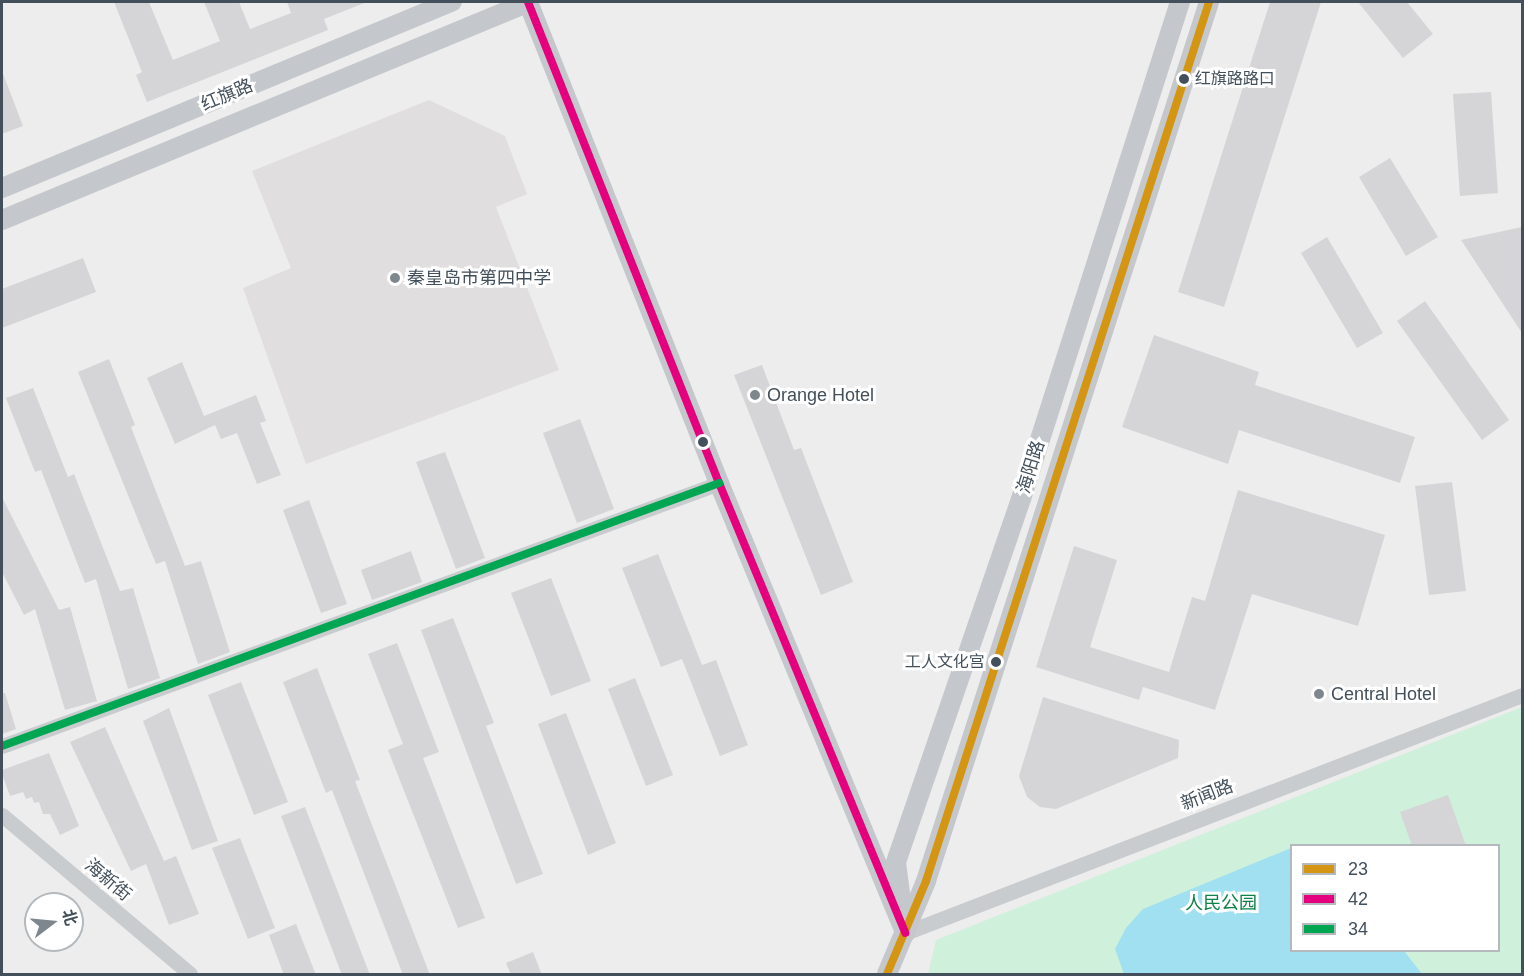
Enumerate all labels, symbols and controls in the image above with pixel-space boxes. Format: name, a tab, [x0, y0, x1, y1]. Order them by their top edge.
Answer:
place label: 红旗路路口	[1195, 69, 1275, 89]
marker: 红旗路路口	[1178, 73, 1190, 85]
street label: 红旗路	[198, 75, 256, 115]
place label: 秦皇岛市第四中学	[407, 267, 551, 289]
marker: 秦皇岛市第四中学	[388, 271, 402, 285]
place label: Orange Hotel	[767, 384, 874, 406]
marker: Orange Hotel	[748, 388, 762, 402]
unlabelled marker	[697, 436, 709, 448]
street label: 海阳路	[1013, 438, 1049, 496]
place label: 工人文化宫	[905, 652, 985, 672]
marker: 工人文化宫	[990, 656, 1002, 668]
place label: Central Hotel	[1331, 683, 1436, 705]
marker: Central Hotel	[1312, 687, 1326, 701]
street label: 新闻路	[1178, 775, 1236, 815]
legend	[1290, 844, 1500, 952]
street label: 海新街	[80, 854, 136, 906]
text: 23	[1348, 859, 1368, 879]
text: 42	[1348, 889, 1368, 909]
north arrow	[24, 892, 84, 952]
park label: 人民公园	[1185, 892, 1257, 914]
text: 北	[59, 907, 80, 927]
text: 34	[1348, 919, 1368, 939]

